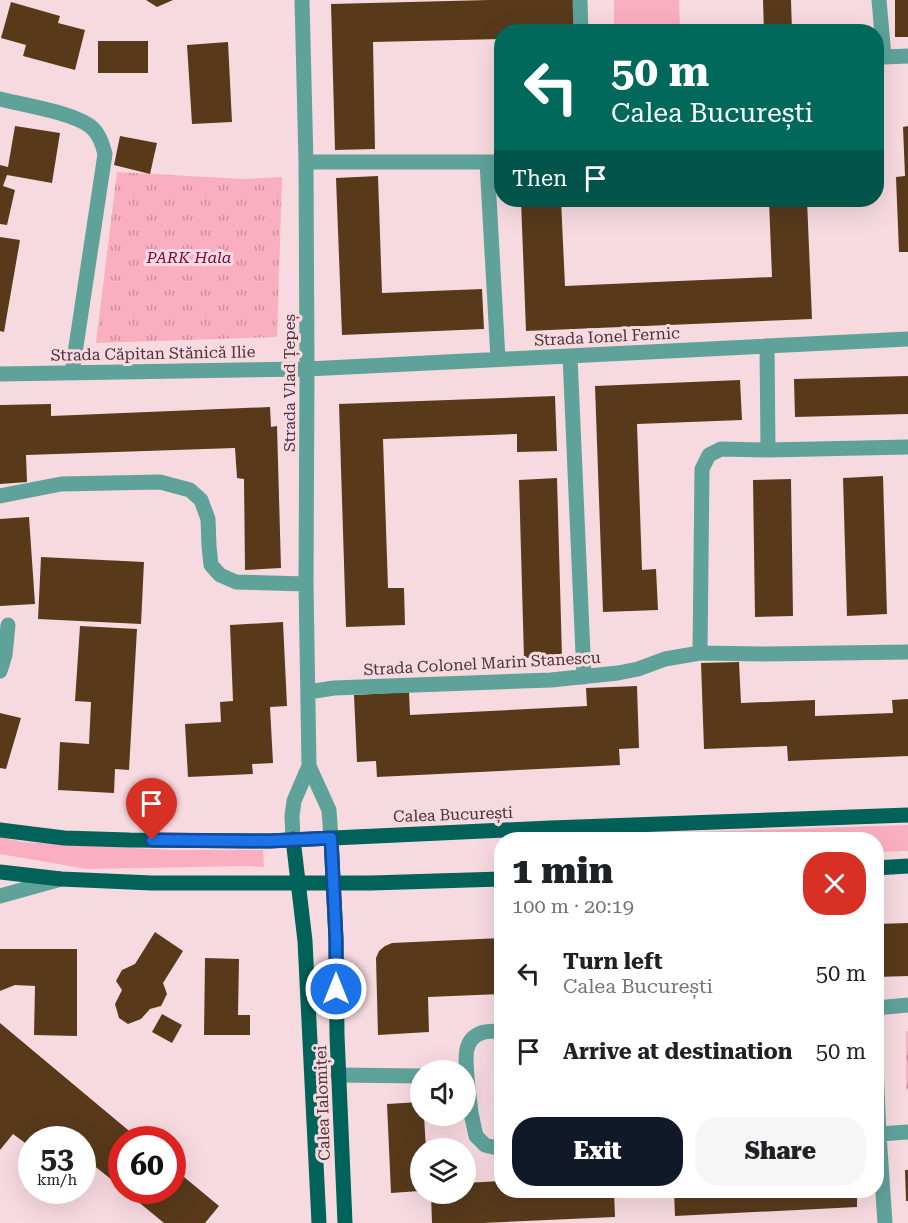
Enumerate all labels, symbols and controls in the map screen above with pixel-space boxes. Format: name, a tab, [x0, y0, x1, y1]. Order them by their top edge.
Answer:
text: 50 m	[611, 47, 709, 96]
icon: left	[512, 48, 590, 126]
text: Calea București	[611, 97, 813, 129]
icon: arrive	[579, 162, 612, 195]
text: Then	[512, 166, 567, 191]
park label: PARK Hala	[146, 248, 232, 267]
street label: Strada Vlad Țepeș	[280, 314, 300, 452]
street label: Strada Ionel Fernic	[534, 323, 680, 350]
street label: Strada Căpitan Stănică Ilie	[50, 342, 256, 365]
street label: Strada Colonel Marin Stanescu	[363, 648, 601, 679]
pin	[126, 778, 177, 840]
icon: arrive	[135, 787, 168, 820]
street label: Calea București	[393, 803, 513, 827]
text: 1 min	[512, 850, 613, 892]
button: close	[803, 852, 866, 915]
text: 100 m · 20:19	[512, 894, 634, 918]
text: Turn left	[563, 949, 663, 974]
position arrow	[304, 957, 368, 1021]
icon: left	[512, 957, 545, 990]
text: 50 m	[816, 961, 866, 986]
text: Calea București	[563, 974, 713, 998]
icon: arrive	[512, 1035, 545, 1068]
text: Arrive at destination	[563, 1039, 792, 1064]
text: 50 m	[816, 1039, 866, 1064]
street label: Calea Ialomiței	[311, 1045, 335, 1161]
map controls	[410, 1060, 476, 1204]
button: sound	[410, 1060, 476, 1126]
button: Exit	[512, 1117, 683, 1186]
button: Share	[695, 1117, 866, 1186]
speed limit sign: 60	[108, 1126, 186, 1204]
button: layers	[410, 1138, 476, 1204]
text: 53	[40, 1140, 74, 1175]
text: km/h	[37, 1171, 77, 1189]

